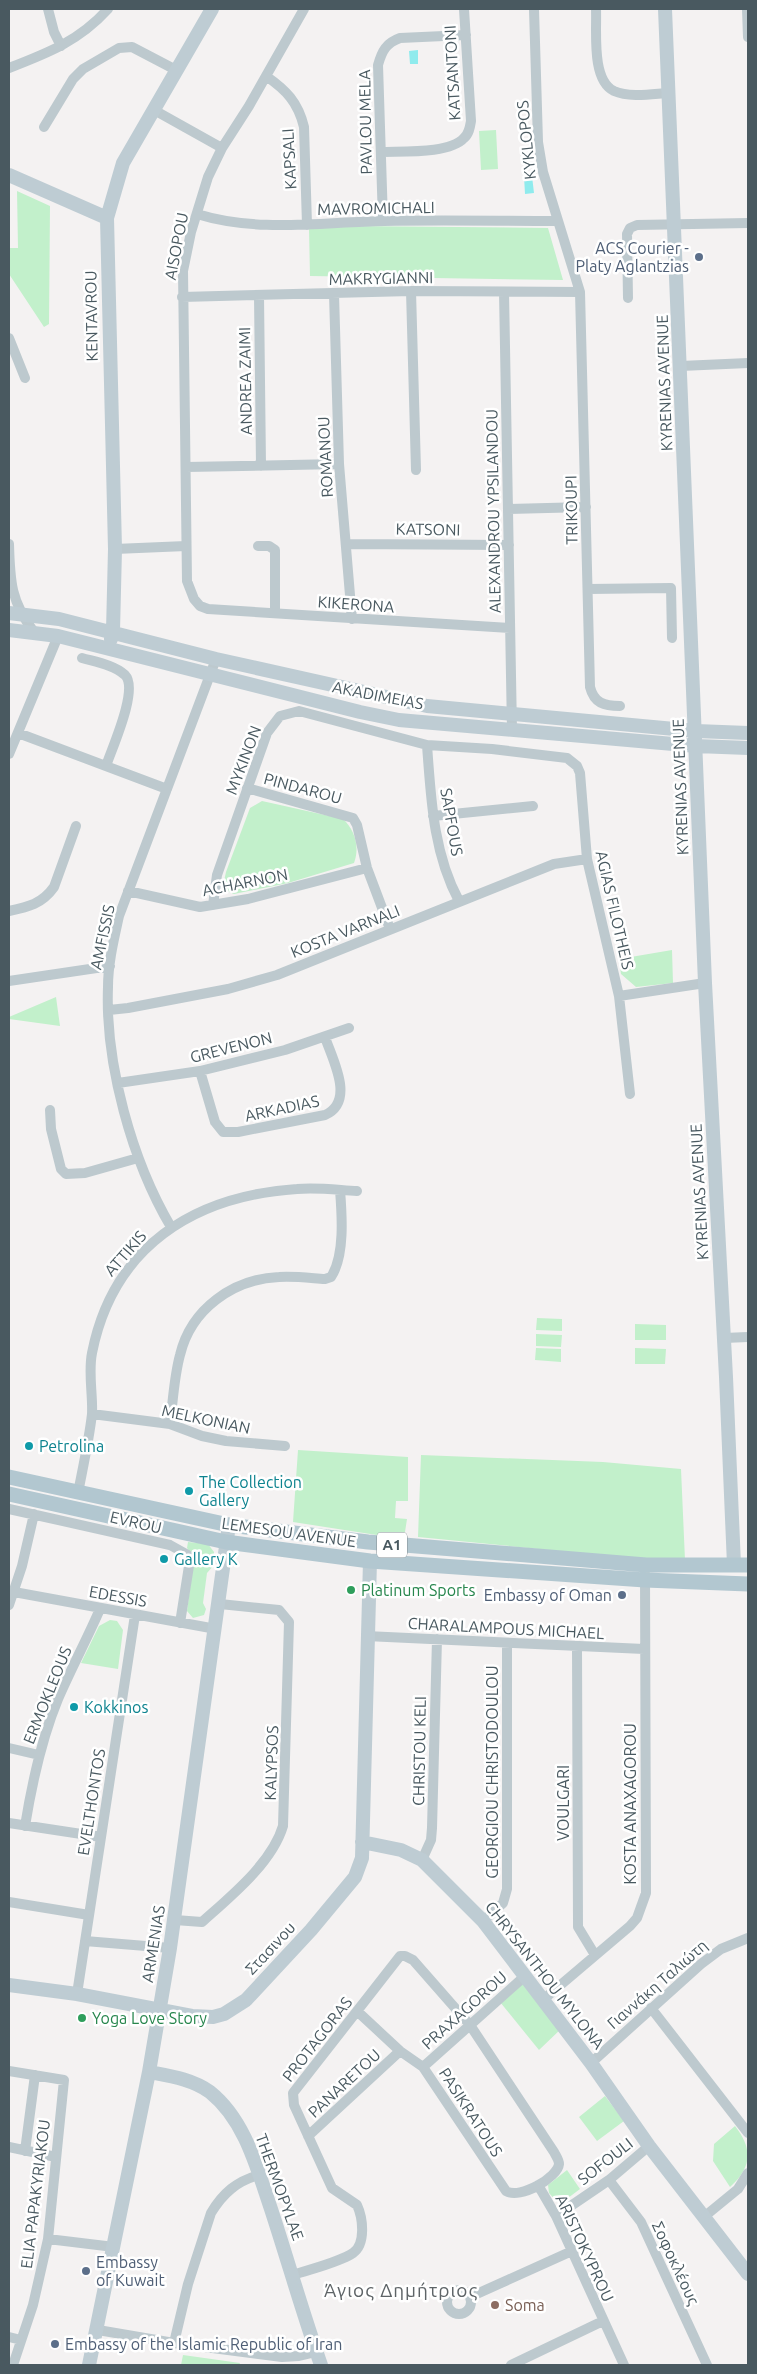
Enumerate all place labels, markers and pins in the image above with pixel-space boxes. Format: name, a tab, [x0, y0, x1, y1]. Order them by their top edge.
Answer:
place label: ACS Courier - Platy Aglantzias	[575, 239, 689, 275]
marker: ACS Courier - Platy Aglantzias	[693, 251, 705, 263]
place label: Petrolina	[39, 1437, 104, 1455]
marker: Petrolina	[23, 1440, 35, 1452]
place label: The Collection Gallery	[199, 1473, 302, 1509]
marker: The Collection Gallery	[183, 1485, 195, 1497]
place label: Gallery K	[174, 1550, 238, 1568]
marker: Gallery K	[158, 1553, 170, 1565]
place label: Platinum Sports	[361, 1581, 475, 1599]
marker: Platinum Sports	[345, 1584, 357, 1596]
place label: Embassy of Oman	[484, 1586, 612, 1604]
marker: Embassy of Oman	[616, 1589, 628, 1601]
place label: Kokkinos	[84, 1698, 148, 1716]
marker: Kokkinos	[68, 1701, 80, 1713]
place label: Yoga Love Story	[92, 2009, 207, 2027]
marker: Yoga Love Story	[76, 2012, 88, 2024]
place label: Embassy of Kuwait	[96, 2253, 165, 2289]
marker: Embassy of Kuwait	[80, 2265, 92, 2277]
place label: Soma	[505, 2296, 545, 2314]
marker: Soma	[489, 2299, 501, 2311]
place label: Embassy of the Islamic Republic of Iran	[65, 2335, 342, 2353]
marker: Embassy of the Islamic Republic of Iran	[49, 2338, 61, 2350]

